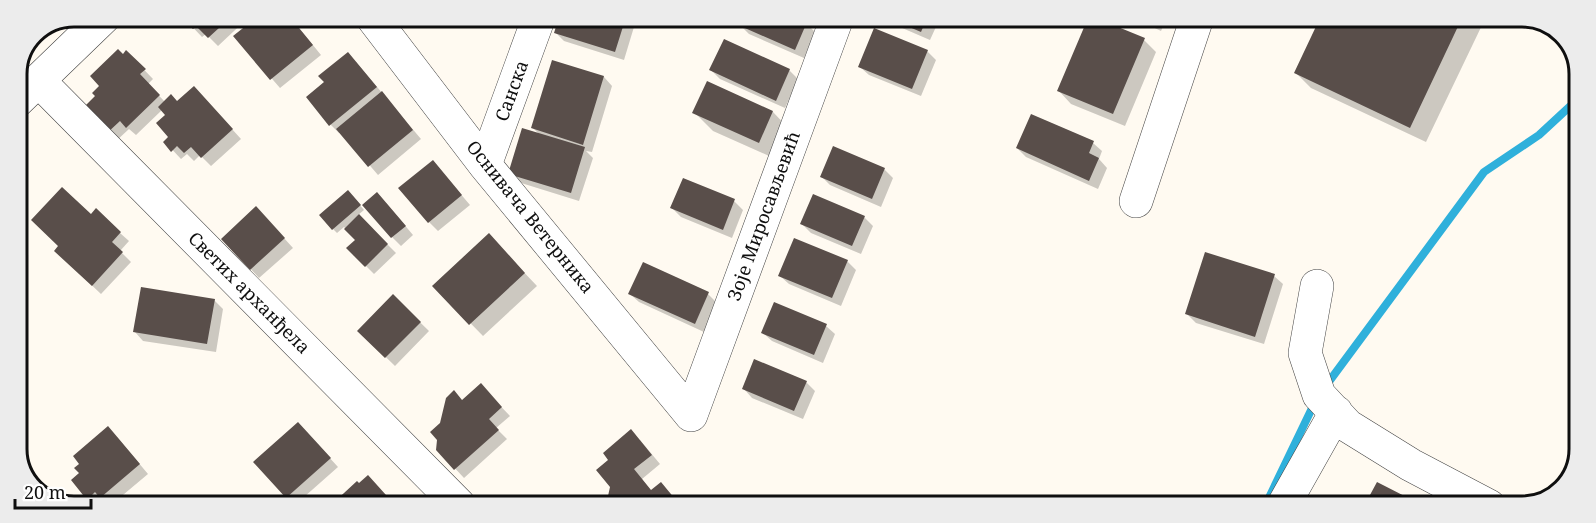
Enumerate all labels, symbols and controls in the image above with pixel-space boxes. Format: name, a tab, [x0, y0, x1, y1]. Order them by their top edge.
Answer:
street label: Санска	[489, 57, 533, 124]
street label: Зоје Миросављевић	[721, 127, 805, 304]
street label: Оснивача Ветерника	[462, 135, 600, 298]
street label: Светих арханђела	[183, 226, 316, 359]
scale bar	[15, 472, 92, 510]
text: 20 m	[24, 480, 66, 504]

